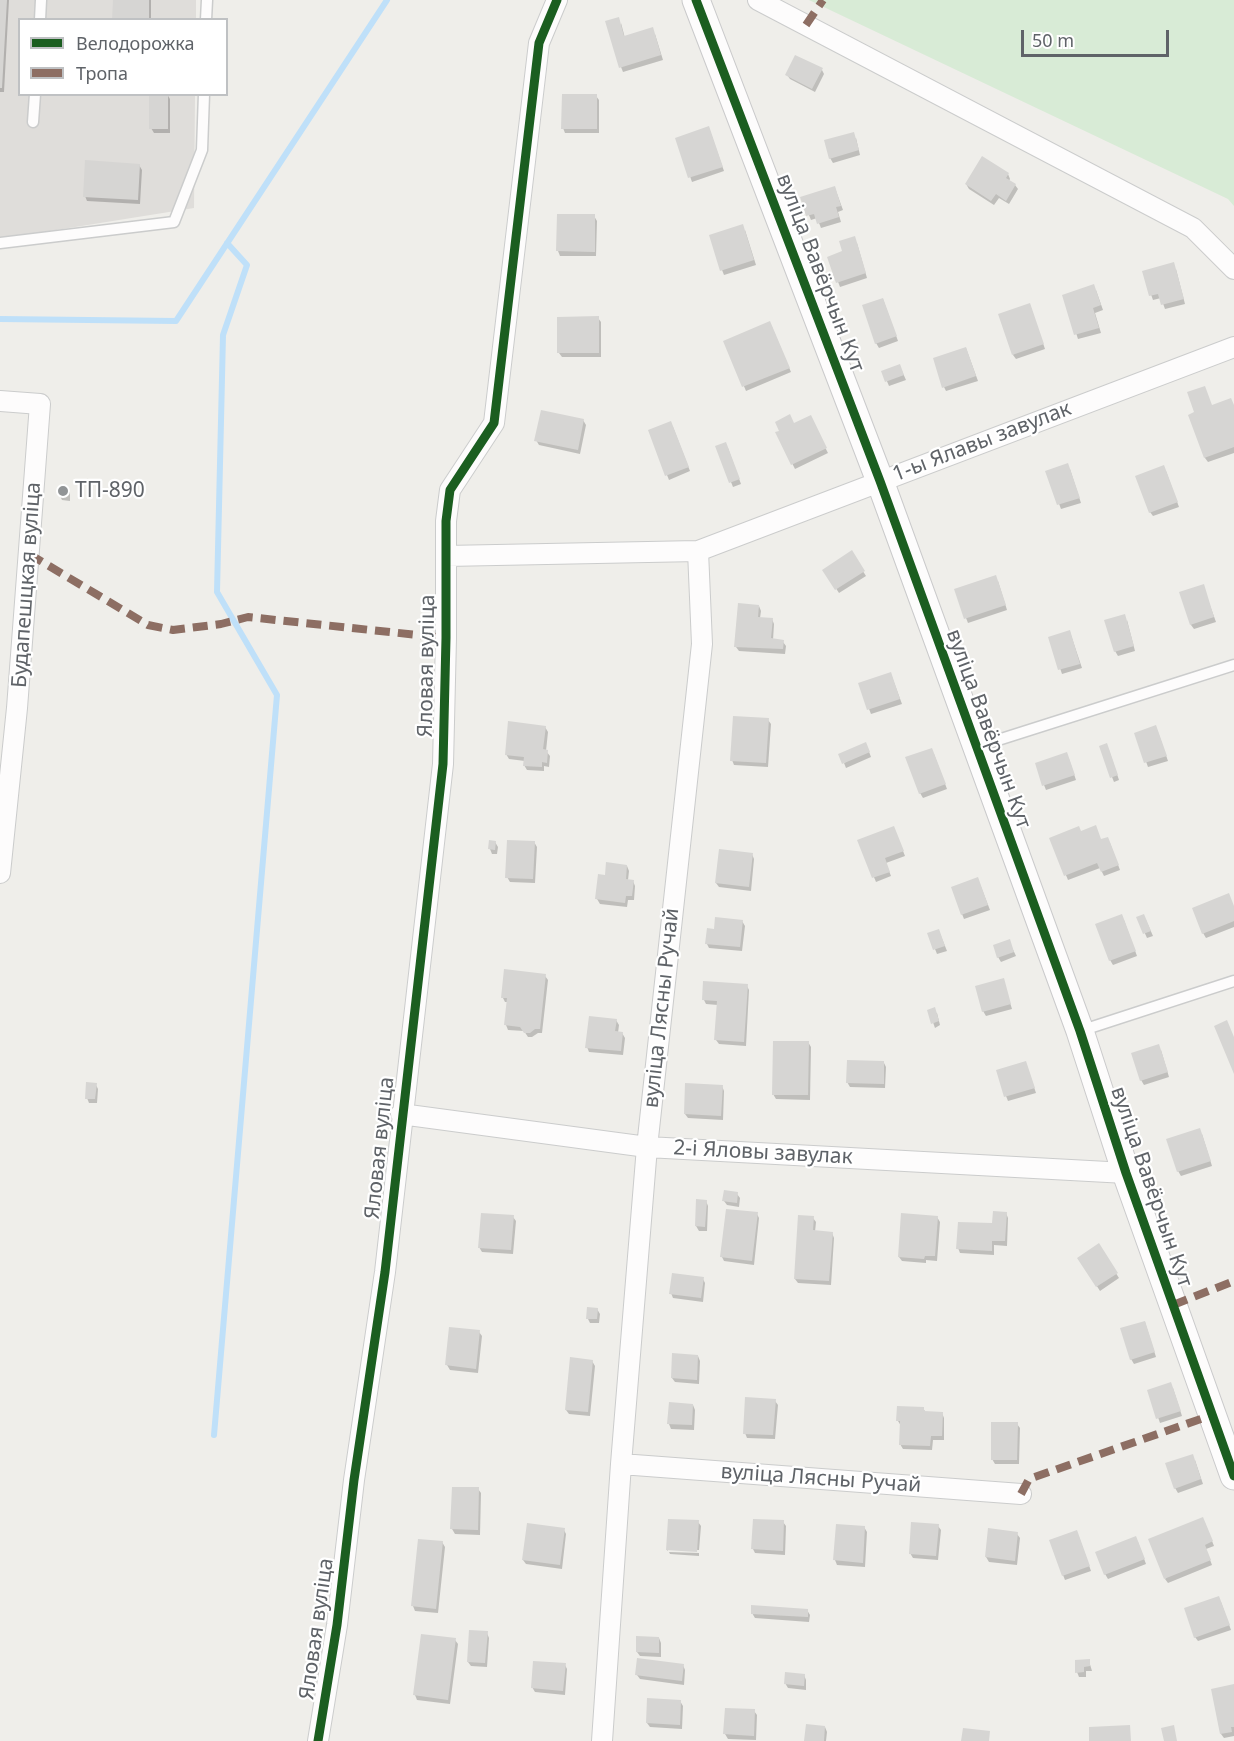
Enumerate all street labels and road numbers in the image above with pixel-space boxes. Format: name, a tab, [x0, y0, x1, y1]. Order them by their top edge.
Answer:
street label: вуліца Вавёрчын Кут	[771, 170, 869, 376]
street label: 1-ы Ялавы завулак	[889, 396, 1075, 488]
street label: Будапешцкая вуліца	[7, 481, 47, 689]
street label: Яловая вуліца	[413, 594, 441, 738]
street label: вуліца Вавёрчын Кут	[940, 626, 1036, 832]
street label: вуліца Лясны Ручай	[639, 907, 685, 1109]
street label: Яловая вуліца	[360, 1076, 400, 1220]
street label: вуліца Вавёрчын Кут	[1105, 1083, 1197, 1291]
street label: 2-і Яловы завулак	[673, 1136, 853, 1170]
street label: вуліца Лясны Ручай	[720, 1459, 922, 1499]
street label: Яловая вуліца	[295, 1557, 339, 1701]

